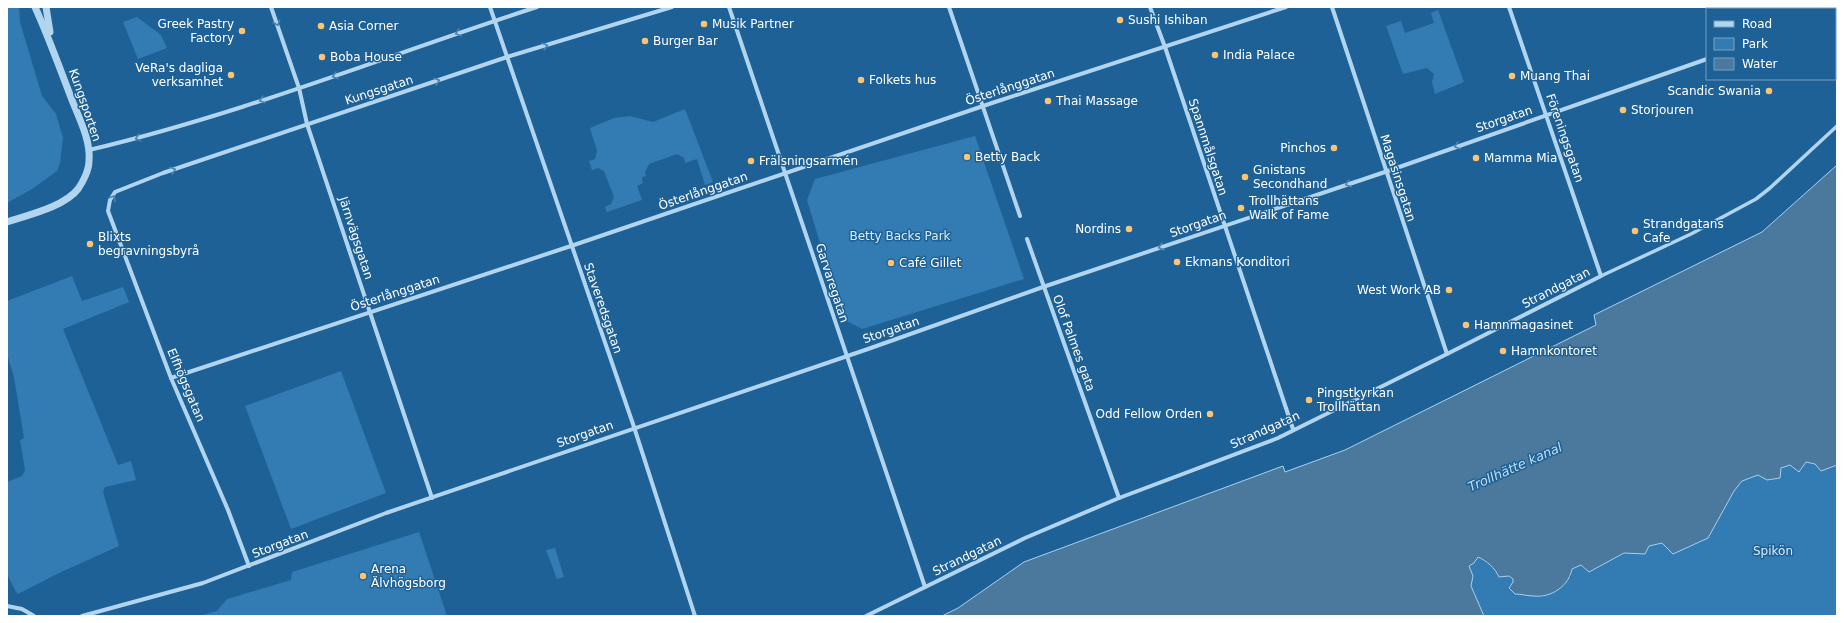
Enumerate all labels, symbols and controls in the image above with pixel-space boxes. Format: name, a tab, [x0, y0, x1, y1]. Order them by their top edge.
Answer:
legend	[1706, 8, 1836, 80]
place label: Sushi Ishiban	[1128, 13, 1208, 27]
marker: Sushi Ishiban	[1115, 15, 1125, 25]
place label: Greek Pastry Factory	[157, 17, 234, 45]
place label: Musik Partner	[712, 17, 794, 31]
text: Road	[1742, 17, 1772, 31]
place label: Asia Corner	[329, 19, 398, 33]
marker: Musik Partner	[699, 19, 709, 29]
one-way arrow	[272, 20, 281, 27]
marker: Asia Corner	[316, 21, 326, 31]
marker: Greek Pastry Factory	[237, 26, 247, 36]
one-way arrow	[454, 29, 461, 37]
place label: Burger Bar	[653, 34, 718, 48]
marker: Burger Bar	[640, 36, 650, 46]
text: Park	[1742, 37, 1768, 51]
one-way arrow	[541, 42, 548, 51]
place label: India Palace	[1223, 48, 1295, 62]
place label: Boba House	[330, 50, 402, 64]
marker: India Palace	[1210, 50, 1220, 60]
marker: Boba House	[317, 52, 327, 62]
text: Water	[1742, 57, 1778, 71]
place label: VeRa's dagliga verksamhet	[135, 61, 223, 89]
street label: Österlånggatan	[963, 64, 1057, 108]
street label: Kungsporten	[66, 67, 104, 143]
place label: Muang Thai	[1520, 69, 1590, 83]
marker: VeRa's dagliga verksamhet	[226, 70, 236, 80]
one-way arrow	[331, 71, 338, 79]
marker: Muang Thai	[1507, 71, 1517, 81]
street label: Kungsgatan	[343, 72, 415, 108]
place label: Folkets hus	[869, 73, 936, 87]
marker: Folkets hus	[856, 75, 866, 85]
one-way arrow	[433, 77, 440, 86]
place label: Scandic Swania	[1667, 84, 1761, 98]
marker: Scandic Swania	[1764, 86, 1774, 96]
street label: Föreningsgatan	[1543, 92, 1587, 184]
place label: Thai Massage	[1055, 94, 1138, 108]
one-way arrow	[259, 95, 266, 104]
marker: Thai Massage	[1043, 96, 1053, 106]
street label: Spannmålsgatan	[1186, 97, 1230, 197]
street label: Storgatan	[1474, 103, 1534, 135]
place label: Storjouren	[1631, 103, 1694, 117]
marker: Storjouren	[1618, 105, 1628, 115]
one-way arrow	[135, 133, 142, 142]
street label: Magasinsgatan	[1377, 133, 1419, 223]
place label: Pinchos	[1280, 141, 1326, 155]
one-way arrow	[1454, 142, 1461, 150]
marker: Pinchos	[1329, 143, 1339, 153]
place label: Betty Back	[975, 150, 1040, 164]
place label: Mamma Mia	[1484, 151, 1557, 165]
marker: Betty Back	[962, 152, 972, 162]
marker: Mamma Mia	[1471, 153, 1481, 163]
place label: Frälsningsarmén	[759, 154, 858, 168]
marker: Frälsningsarmén	[746, 156, 756, 166]
place label: Gnistans Secondhand	[1253, 163, 1327, 191]
one-way arrow	[170, 166, 177, 174]
street label: Österlånggatan	[656, 167, 749, 213]
marker: Gnistans Secondhand	[1240, 172, 1250, 182]
one-way arrow	[1345, 179, 1352, 188]
street label: Järnvägsgatan	[336, 194, 376, 281]
place label: Trollhättans Walk of Fame	[1248, 194, 1329, 222]
one-way arrow	[108, 195, 115, 202]
marker: Trollhättans Walk of Fame	[1236, 203, 1246, 213]
street label: Storgatan	[1168, 208, 1228, 240]
place label: Strandgatans Cafe	[1643, 217, 1724, 245]
place label: Nordins	[1075, 222, 1121, 236]
marker: Nordins	[1124, 224, 1134, 234]
marker: Strandgatans Cafe	[1630, 226, 1640, 236]
park label: Betty Backs Park	[849, 229, 951, 243]
place label: Blixts begravningsbyrå	[98, 230, 199, 258]
marker: Blixts begravningsbyrå	[85, 239, 95, 249]
street label: Garvaregatan	[813, 241, 851, 325]
one-way arrow	[1157, 242, 1164, 251]
place label: Ekmans Konditori	[1185, 255, 1290, 269]
place label: Café Gillet	[899, 256, 962, 270]
marker: Ekmans Konditori	[1172, 257, 1182, 267]
marker: Café Gillet	[886, 258, 896, 268]
street label: Staveredsgatan	[581, 261, 625, 355]
street label: Strandgatan	[1520, 265, 1592, 311]
street label: Österlånggatan	[348, 270, 442, 314]
place label: West Work AB	[1357, 283, 1441, 297]
marker: West Work AB	[1444, 285, 1454, 295]
street label: Olof Palmes gata	[1050, 293, 1098, 393]
street label: Storgatan	[861, 314, 921, 346]
place label: Hamnmagasinet	[1474, 318, 1573, 332]
marker: Hamnmagasinet	[1461, 320, 1471, 330]
place label: Hamnkontoret	[1511, 344, 1597, 358]
street label: Elfhögsgatan	[164, 346, 208, 424]
marker: Hamnkontoret	[1498, 346, 1508, 356]
place label: Pingstkyrkan Trollhättan	[1316, 386, 1394, 414]
marker: Pingstkyrkan Trollhättan	[1304, 395, 1314, 405]
place label: Odd Fellow Orden	[1095, 407, 1202, 421]
street label: Strandgatan	[1228, 408, 1302, 452]
marker: Odd Fellow Orden	[1205, 409, 1215, 419]
street label: Storgatan	[555, 418, 615, 450]
water label: Trollhätte kanal	[1466, 439, 1565, 494]
street label: Storgatan	[250, 527, 310, 561]
street label: Strandgatan	[930, 533, 1004, 579]
park label: Spikön	[1753, 544, 1793, 558]
place label: Arena Älvhögsborg	[371, 562, 446, 590]
marker: Arena Älvhögsborg	[358, 571, 368, 581]

